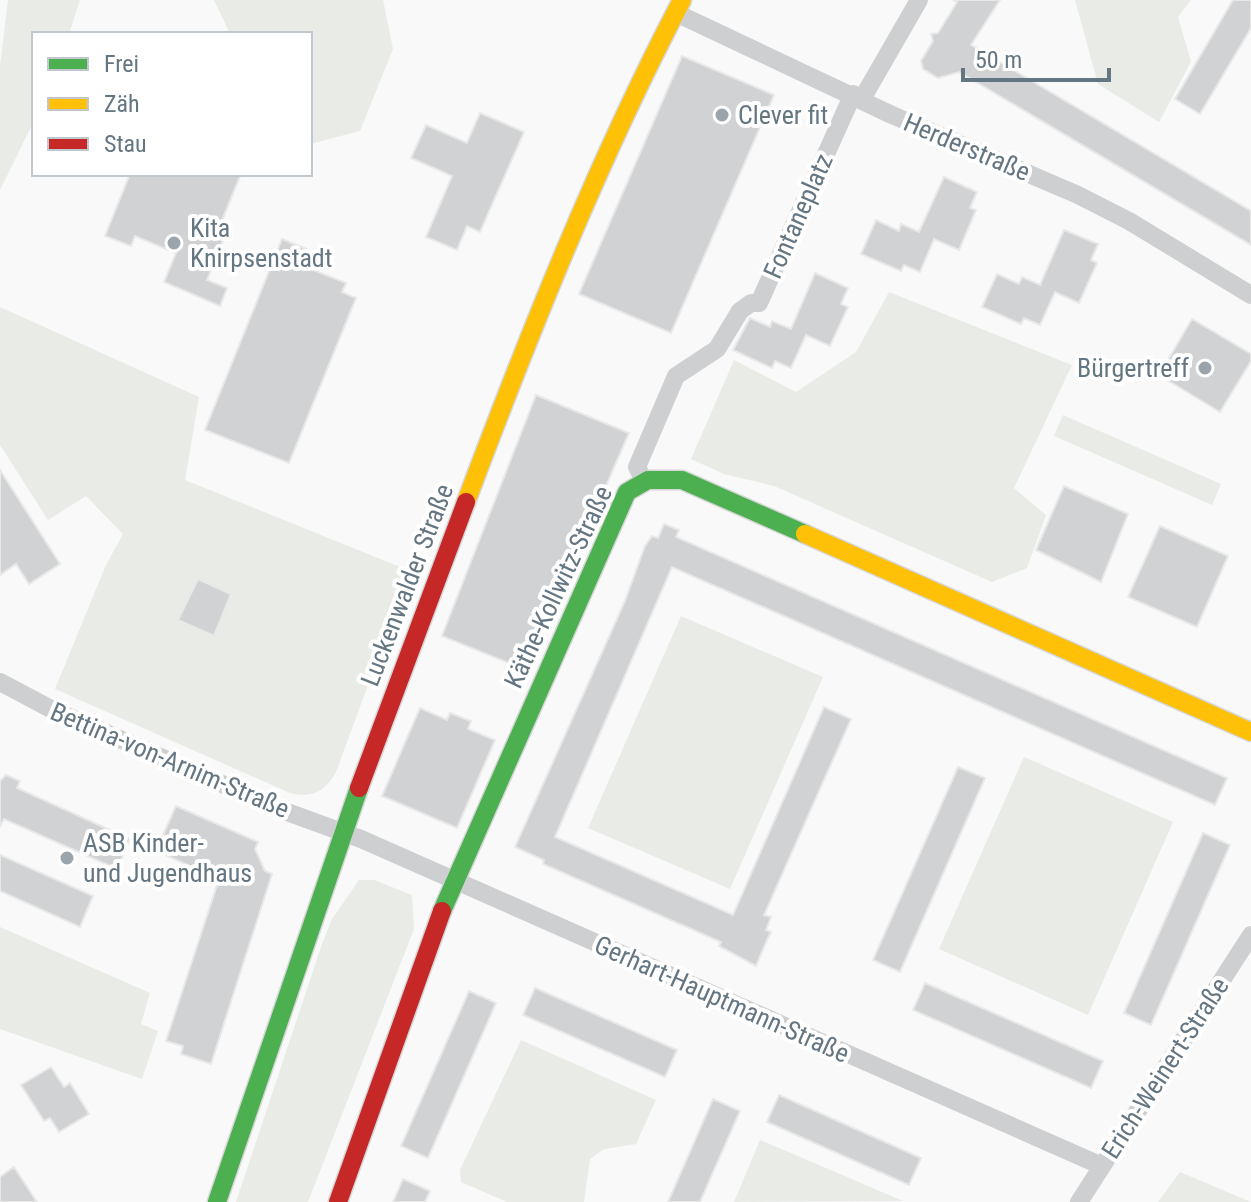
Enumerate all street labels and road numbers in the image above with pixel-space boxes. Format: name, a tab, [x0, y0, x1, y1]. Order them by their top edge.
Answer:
street label: Herderstraße	[899, 107, 1035, 187]
street label: Fontaneplatz	[757, 149, 839, 283]
street label: Luckenwalder Straße	[355, 480, 459, 690]
street label: Käthe-Kollwitz-Straße	[498, 481, 618, 693]
street label: Bettina-von-Arnim-Straße	[46, 696, 294, 824]
street label: Gerhart-Hauptmann-Straße	[590, 929, 854, 1069]
street label: Erich-Weinert-Straße	[1095, 972, 1235, 1164]

